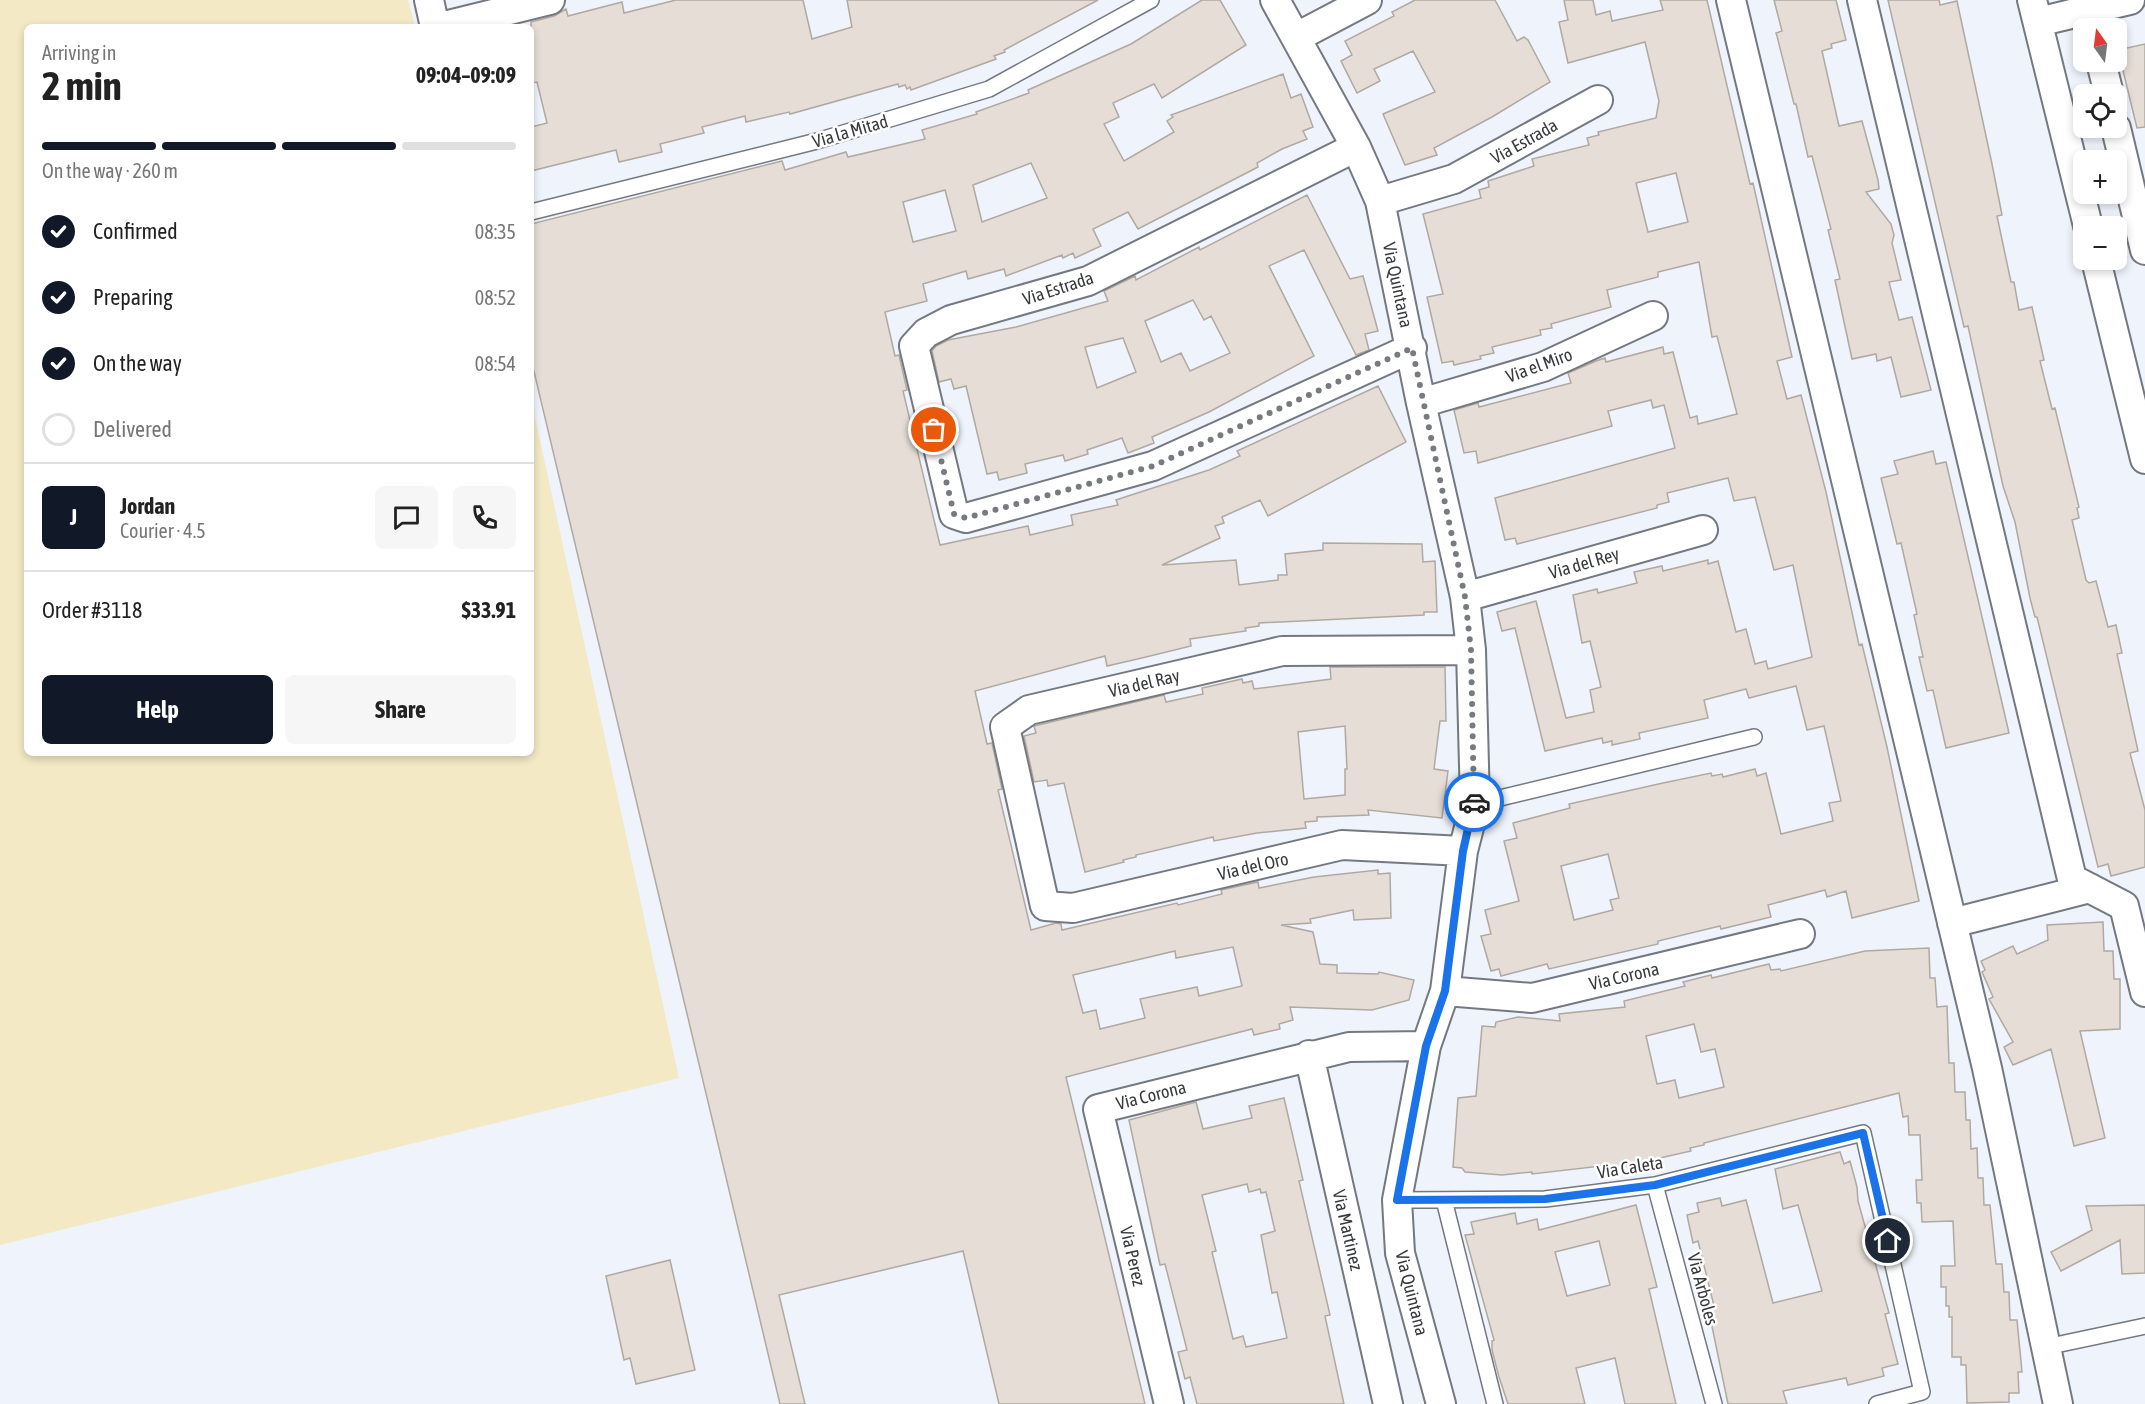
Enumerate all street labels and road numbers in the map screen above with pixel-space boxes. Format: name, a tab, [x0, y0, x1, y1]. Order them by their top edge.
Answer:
street label: Via la Mitad	[810, 110, 890, 152]
street label: Via Estrada	[1487, 114, 1561, 168]
street label: Via Quintana	[1379, 240, 1417, 330]
street label: Via Estrada	[1020, 267, 1096, 309]
street label: Via el Miro	[1503, 343, 1575, 387]
street label: Via del Rey	[1546, 543, 1622, 583]
street label: Via del Ray	[1106, 665, 1182, 701]
street label: Via del Oro	[1216, 848, 1290, 884]
street label: Via Corona	[1587, 958, 1661, 994]
street label: Via Corona	[1114, 1076, 1188, 1114]
street label: Via Caleta	[1595, 1151, 1665, 1183]
street label: Via Martinez	[1329, 1188, 1368, 1273]
street label: Via Perez	[1116, 1224, 1150, 1288]
street label: Via Quintana	[1391, 1248, 1433, 1338]
street label: Via Arboles	[1683, 1251, 1723, 1327]

